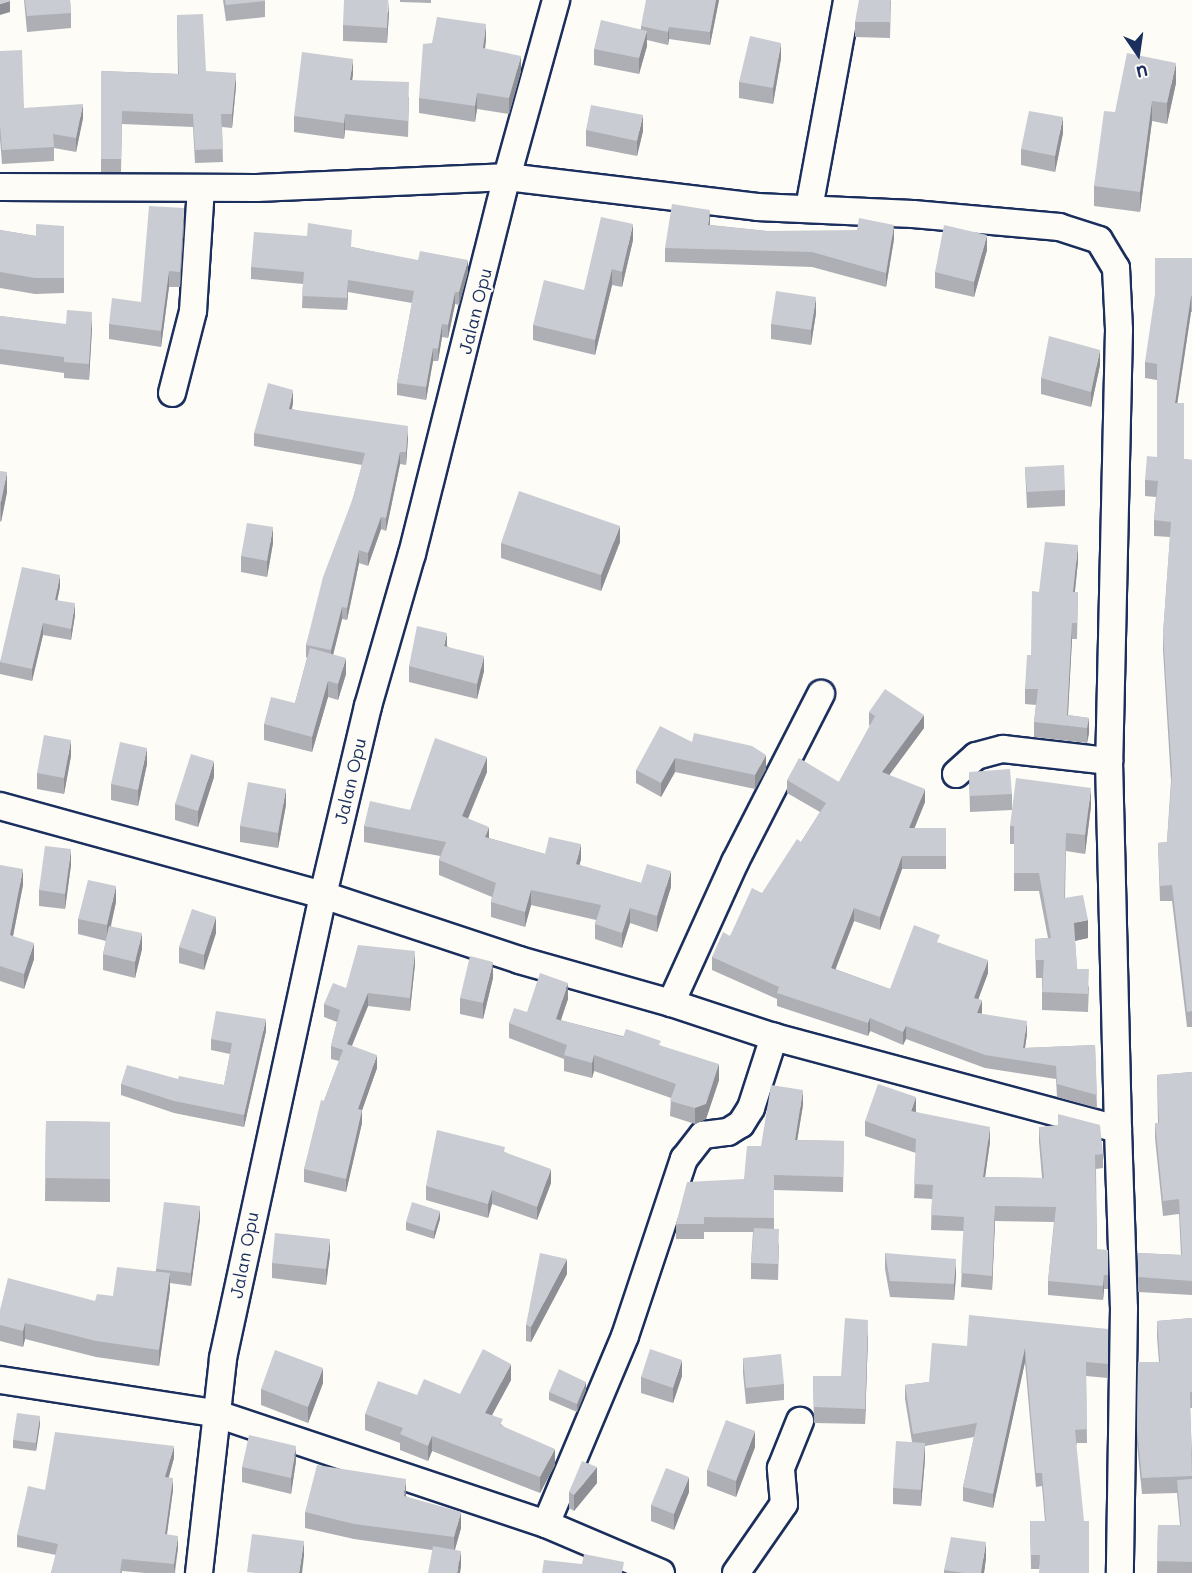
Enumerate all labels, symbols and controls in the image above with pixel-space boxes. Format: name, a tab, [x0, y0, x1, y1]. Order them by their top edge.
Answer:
north arrow	[1108, 24, 1168, 84]
text: U	[1134, 61, 1150, 84]
street label: Jalan Opu	[454, 266, 496, 356]
street label: Jalan Opu	[330, 736, 370, 826]
street label: Jalan Opu	[225, 1210, 263, 1300]

